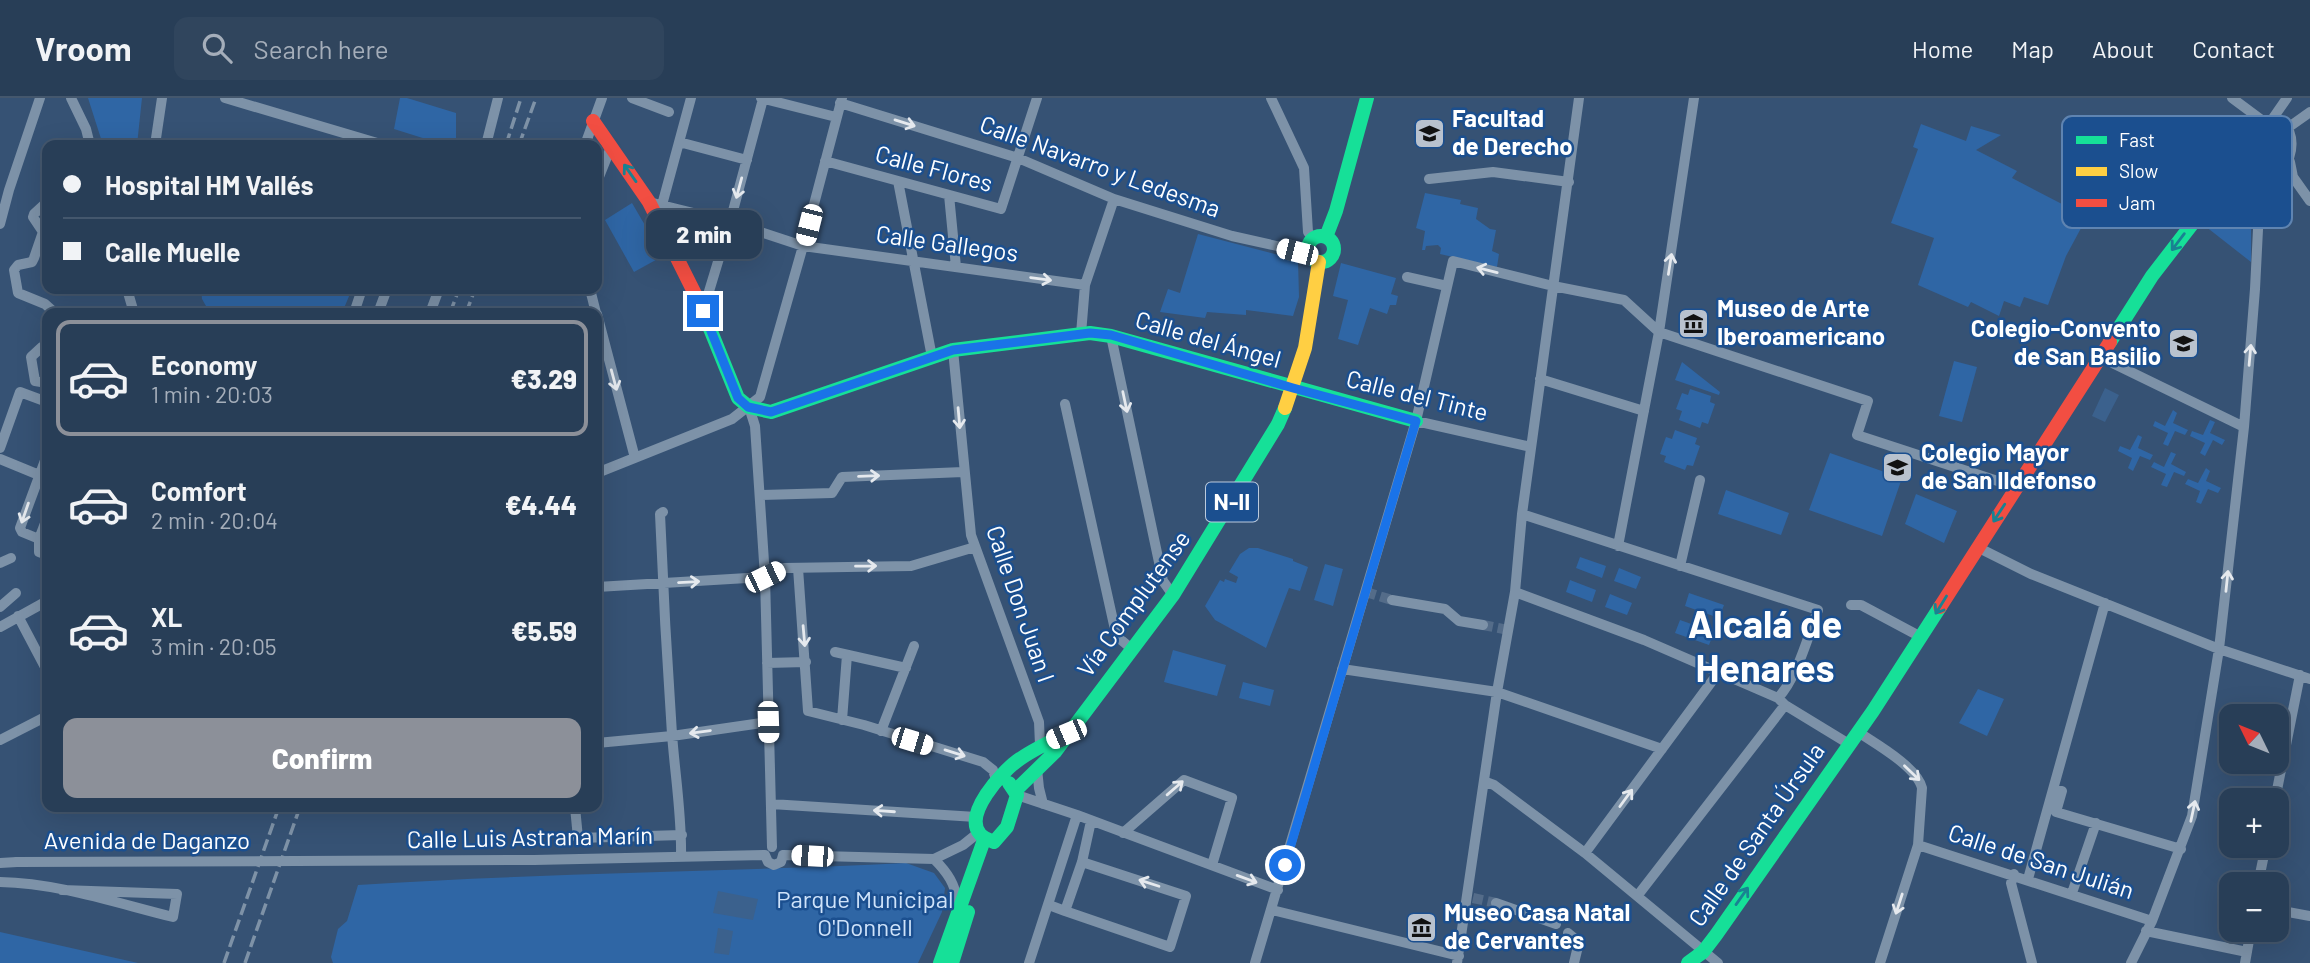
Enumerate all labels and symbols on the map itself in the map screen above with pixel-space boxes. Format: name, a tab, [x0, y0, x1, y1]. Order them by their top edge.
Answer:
place label: Facultad de Derecho	[1452, 103, 1573, 160]
street label: Calle Navarro y Ledesma	[976, 109, 1225, 223]
school or university icon: Facultad de Derecho	[1412, 116, 1446, 150]
legend	[2062, 116, 2292, 228]
one-way arrow	[894, 117, 916, 130]
text: Fast	[2119, 128, 2155, 151]
street label: Calle Flores	[873, 138, 996, 197]
text: Slow	[2119, 159, 2158, 182]
one-way arrow	[622, 164, 636, 184]
one-way arrow	[732, 176, 745, 199]
text: Jam	[2119, 191, 2155, 214]
car	[794, 202, 825, 248]
callout: 2 min	[645, 209, 761, 258]
street label: Calle Gallegos	[874, 218, 1020, 267]
one-way arrow	[2171, 232, 2186, 251]
car	[1275, 237, 1320, 267]
one-way arrow	[1664, 253, 1677, 276]
one-way arrow	[1476, 263, 1499, 276]
one-way arrow	[1029, 272, 1052, 285]
place label: Museo de Arte Iberoamericano	[1717, 293, 1885, 350]
route end	[687, 295, 719, 327]
street label: Calle del Ángel	[1132, 304, 1285, 373]
museum icon: Museo de Arte Iberoamericano	[1677, 306, 1711, 340]
place label: Colegio-Convento de San Basilio	[1971, 313, 2161, 370]
school or university icon: Colegio-Convento de San Basilio	[2167, 326, 2201, 360]
one-way arrow	[2244, 344, 2257, 367]
street label: Calle del Tinte	[1343, 363, 1491, 426]
one-way arrow	[609, 369, 622, 391]
one-way arrow	[1119, 390, 1132, 413]
one-way arrow	[953, 406, 966, 429]
place label: Colegio Mayor de San Ildefonso	[1921, 437, 2096, 494]
school or university icon: Colegio Mayor de San Ildefonso	[1881, 450, 1915, 484]
one-way arrow	[858, 470, 881, 483]
road number: N-II	[1206, 482, 1258, 522]
one-way arrow	[18, 501, 30, 523]
one-way arrow	[1992, 503, 2006, 523]
street label: Calle Don Juan I	[981, 521, 1062, 686]
street label: Vía Complutense	[1070, 524, 1196, 682]
car	[742, 558, 789, 596]
one-way arrow	[855, 560, 878, 573]
one-way arrow	[2220, 570, 2233, 593]
one-way arrow	[678, 575, 701, 588]
one-way arrow	[1933, 595, 1948, 614]
district label: Alcalá de Henares	[1688, 600, 1842, 690]
one-way arrow	[798, 624, 811, 647]
car	[757, 701, 780, 743]
north arrow	[2219, 704, 2289, 774]
car	[1043, 716, 1090, 752]
car	[889, 725, 936, 757]
one-way arrow	[689, 726, 712, 739]
street label: Calle de Santa Úrsula	[1682, 737, 1830, 931]
one-way arrow	[943, 748, 965, 761]
one-way arrow	[1903, 764, 1920, 781]
one-way arrow	[1166, 780, 1184, 796]
one-way arrow	[1619, 789, 1633, 808]
one-way arrow	[2186, 800, 2200, 823]
one-way arrow	[872, 804, 895, 817]
street label: Calle de San Julián	[1945, 817, 2138, 904]
street label: Calle Luis Astrana Marín	[407, 820, 653, 853]
street label: Avenida de Daganzo	[44, 825, 250, 854]
car	[791, 844, 834, 868]
route start	[1269, 849, 1301, 881]
one-way arrow	[1236, 873, 1258, 886]
one-way arrow	[1138, 876, 1160, 889]
park label: Parque Municipal O'Donnell	[776, 884, 954, 941]
one-way arrow	[1735, 887, 1749, 906]
one-way arrow	[1892, 892, 1904, 914]
place label: Museo Casa Natal de Cervantes	[1444, 897, 1630, 954]
museum icon: Museo Casa Natal de Cervantes	[1404, 910, 1438, 944]

